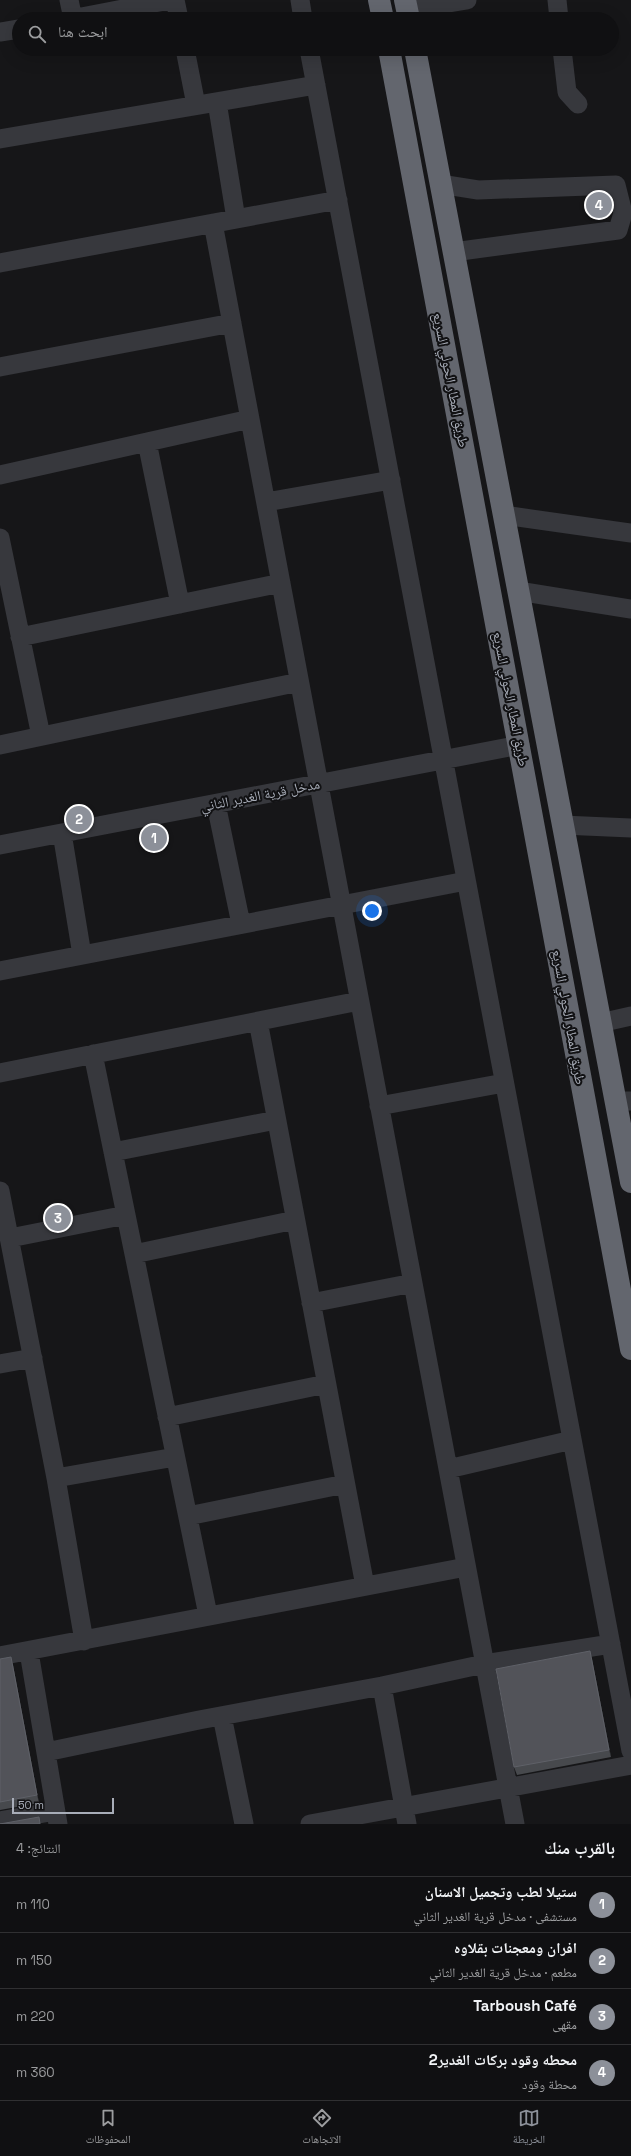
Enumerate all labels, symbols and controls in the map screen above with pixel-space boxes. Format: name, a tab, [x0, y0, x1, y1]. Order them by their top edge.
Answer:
search box	[12, 12, 619, 56]
text: ابحث هنا	[58, 22, 108, 41]
icon: search	[26, 23, 48, 45]
pin: 4	[586, 190, 612, 220]
street label: طريق المطار الحولي السريع	[427, 311, 473, 449]
street label: طريق المطار الحولي السريع	[487, 630, 533, 768]
street label: مدخل قرية الغدير الثاني	[199, 775, 322, 818]
pin: 2	[66, 804, 92, 834]
pin: 1	[141, 823, 167, 853]
your location	[362, 901, 382, 921]
street label: طريق المطار الحولي السريع	[546, 948, 590, 1086]
pin: 3	[45, 1203, 71, 1233]
scale bar	[12, 1796, 114, 1815]
text: 50 m	[18, 1798, 44, 1812]
text: بالقرب منك	[544, 1837, 615, 1859]
text: النتائج: 4	[16, 1840, 61, 1857]
text: ستيلا لطب وتجميل الاسنان	[425, 1882, 577, 1901]
text: 110 m	[16, 1896, 50, 1913]
text: 1	[599, 1896, 605, 1913]
text: مستشفى · مدخل قرية الغدير الثاني	[414, 1908, 577, 1925]
text: افران ومعجنات بقلاوه	[454, 1938, 577, 1957]
text: 150 m	[16, 1952, 52, 1969]
text: 2	[598, 1952, 606, 1969]
text: مطعم · مدخل قرية الغدير الثاني	[429, 1964, 577, 1981]
text: Tarboush Café	[473, 1996, 577, 2015]
text: 220 m	[16, 2008, 55, 2025]
text: 3	[598, 2008, 606, 2025]
text: مقهى	[552, 2016, 577, 2033]
text: محطه وقود بركات الغدير2	[429, 2050, 577, 2069]
text: 360 m	[16, 2064, 55, 2081]
text: 4	[598, 2064, 606, 2081]
text: محطة وقود	[522, 2076, 577, 2093]
tab: المحفوظات	[86, 2107, 131, 2150]
tab: الاتجاهات	[302, 2107, 341, 2150]
tab: الخريطة	[513, 2107, 545, 2150]

